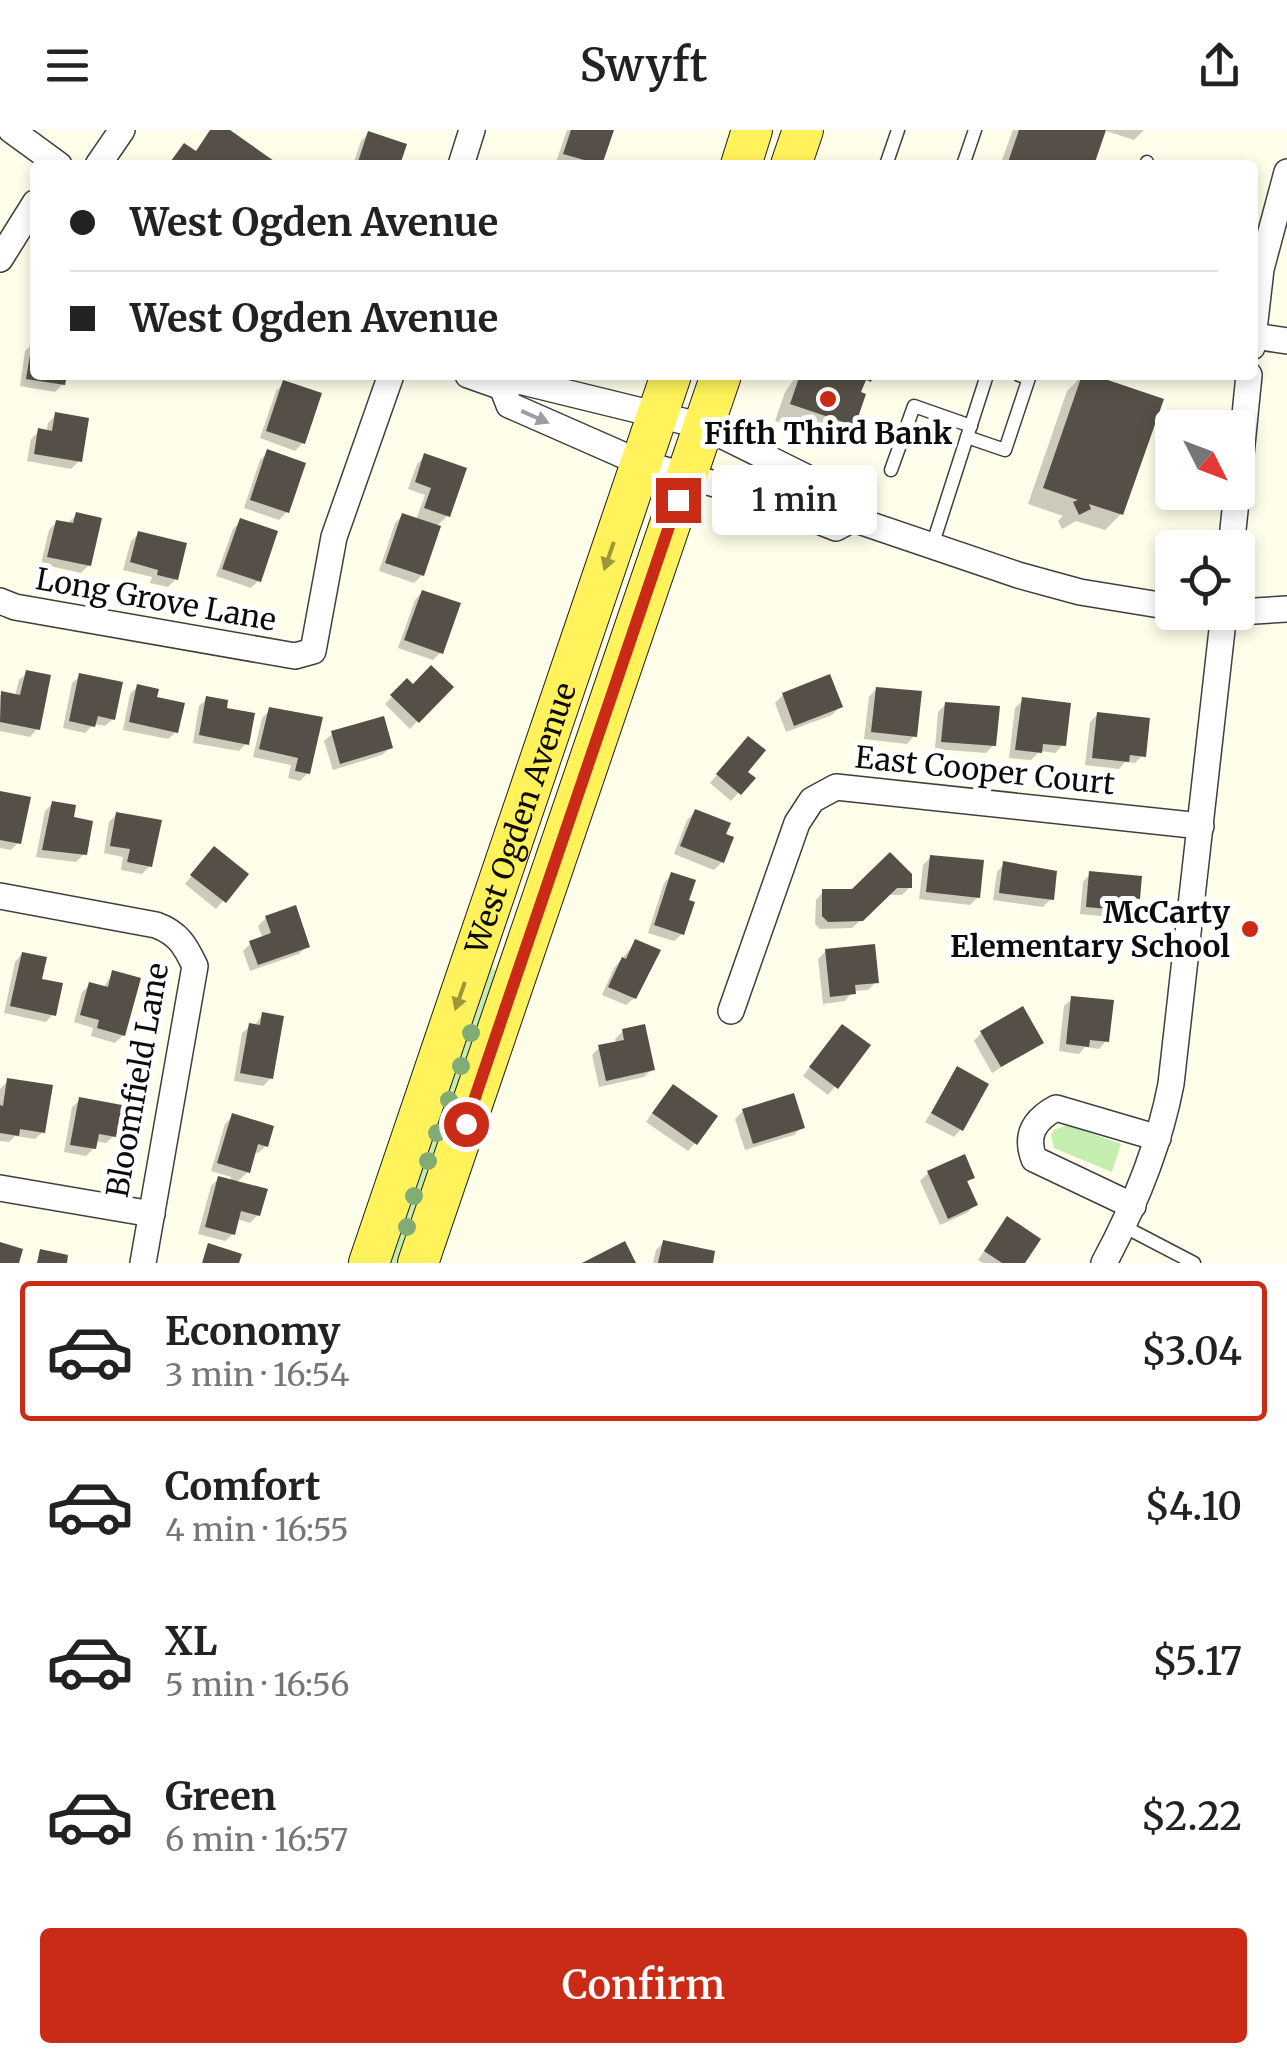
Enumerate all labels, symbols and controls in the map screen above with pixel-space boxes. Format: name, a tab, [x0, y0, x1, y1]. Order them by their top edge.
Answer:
text: Swyft	[579, 37, 708, 93]
icon: menu	[40, 38, 95, 93]
icon: share	[1192, 38, 1247, 93]
text: West Ogden Avenue	[130, 199, 498, 246]
text: West Ogden Avenue	[130, 295, 498, 342]
marker: Fifth Third Bank	[817, 388, 839, 410]
one-way arrow	[521, 408, 550, 425]
north arrow	[1155, 410, 1255, 510]
map controls	[1155, 410, 1255, 630]
place label: Fifth Third Bank	[704, 414, 953, 452]
callout: 1 min	[713, 465, 878, 535]
route end	[656, 478, 701, 523]
text: 1 min	[751, 480, 838, 520]
button: locate	[1155, 530, 1255, 630]
one-way arrow	[601, 541, 616, 571]
street label: Long Grove Lane	[33, 559, 279, 639]
street label: West Ogden Avenue	[456, 678, 584, 959]
street label: East Cooper Court	[853, 737, 1117, 803]
place label: McCarty Elementary School	[950, 893, 1230, 965]
marker: McCarty Elementary School	[1239, 918, 1261, 940]
street label: Bloomfield Lane	[98, 960, 176, 1200]
one-way arrow	[451, 981, 466, 1011]
route start	[444, 1102, 489, 1147]
icon: car	[45, 1306, 135, 1396]
text: Economy	[165, 1308, 340, 1355]
text: $3.04	[1141, 1328, 1242, 1375]
text: 3 min · 16:54	[165, 1355, 349, 1395]
icon: car	[45, 1461, 135, 1551]
text: Comfort	[165, 1463, 321, 1510]
text: $4.10	[1145, 1483, 1242, 1530]
text: 4 min · 16:55	[165, 1510, 349, 1550]
icon: car	[45, 1616, 135, 1706]
text: XL	[165, 1618, 217, 1665]
text: $5.17	[1152, 1638, 1242, 1685]
text: 5 min · 16:56	[165, 1665, 350, 1705]
icon: car	[45, 1771, 135, 1861]
text: Green	[165, 1773, 276, 1820]
text: $2.22	[1141, 1793, 1242, 1840]
text: 6 min · 16:57	[165, 1820, 348, 1860]
button: Confirm	[40, 1928, 1247, 2043]

